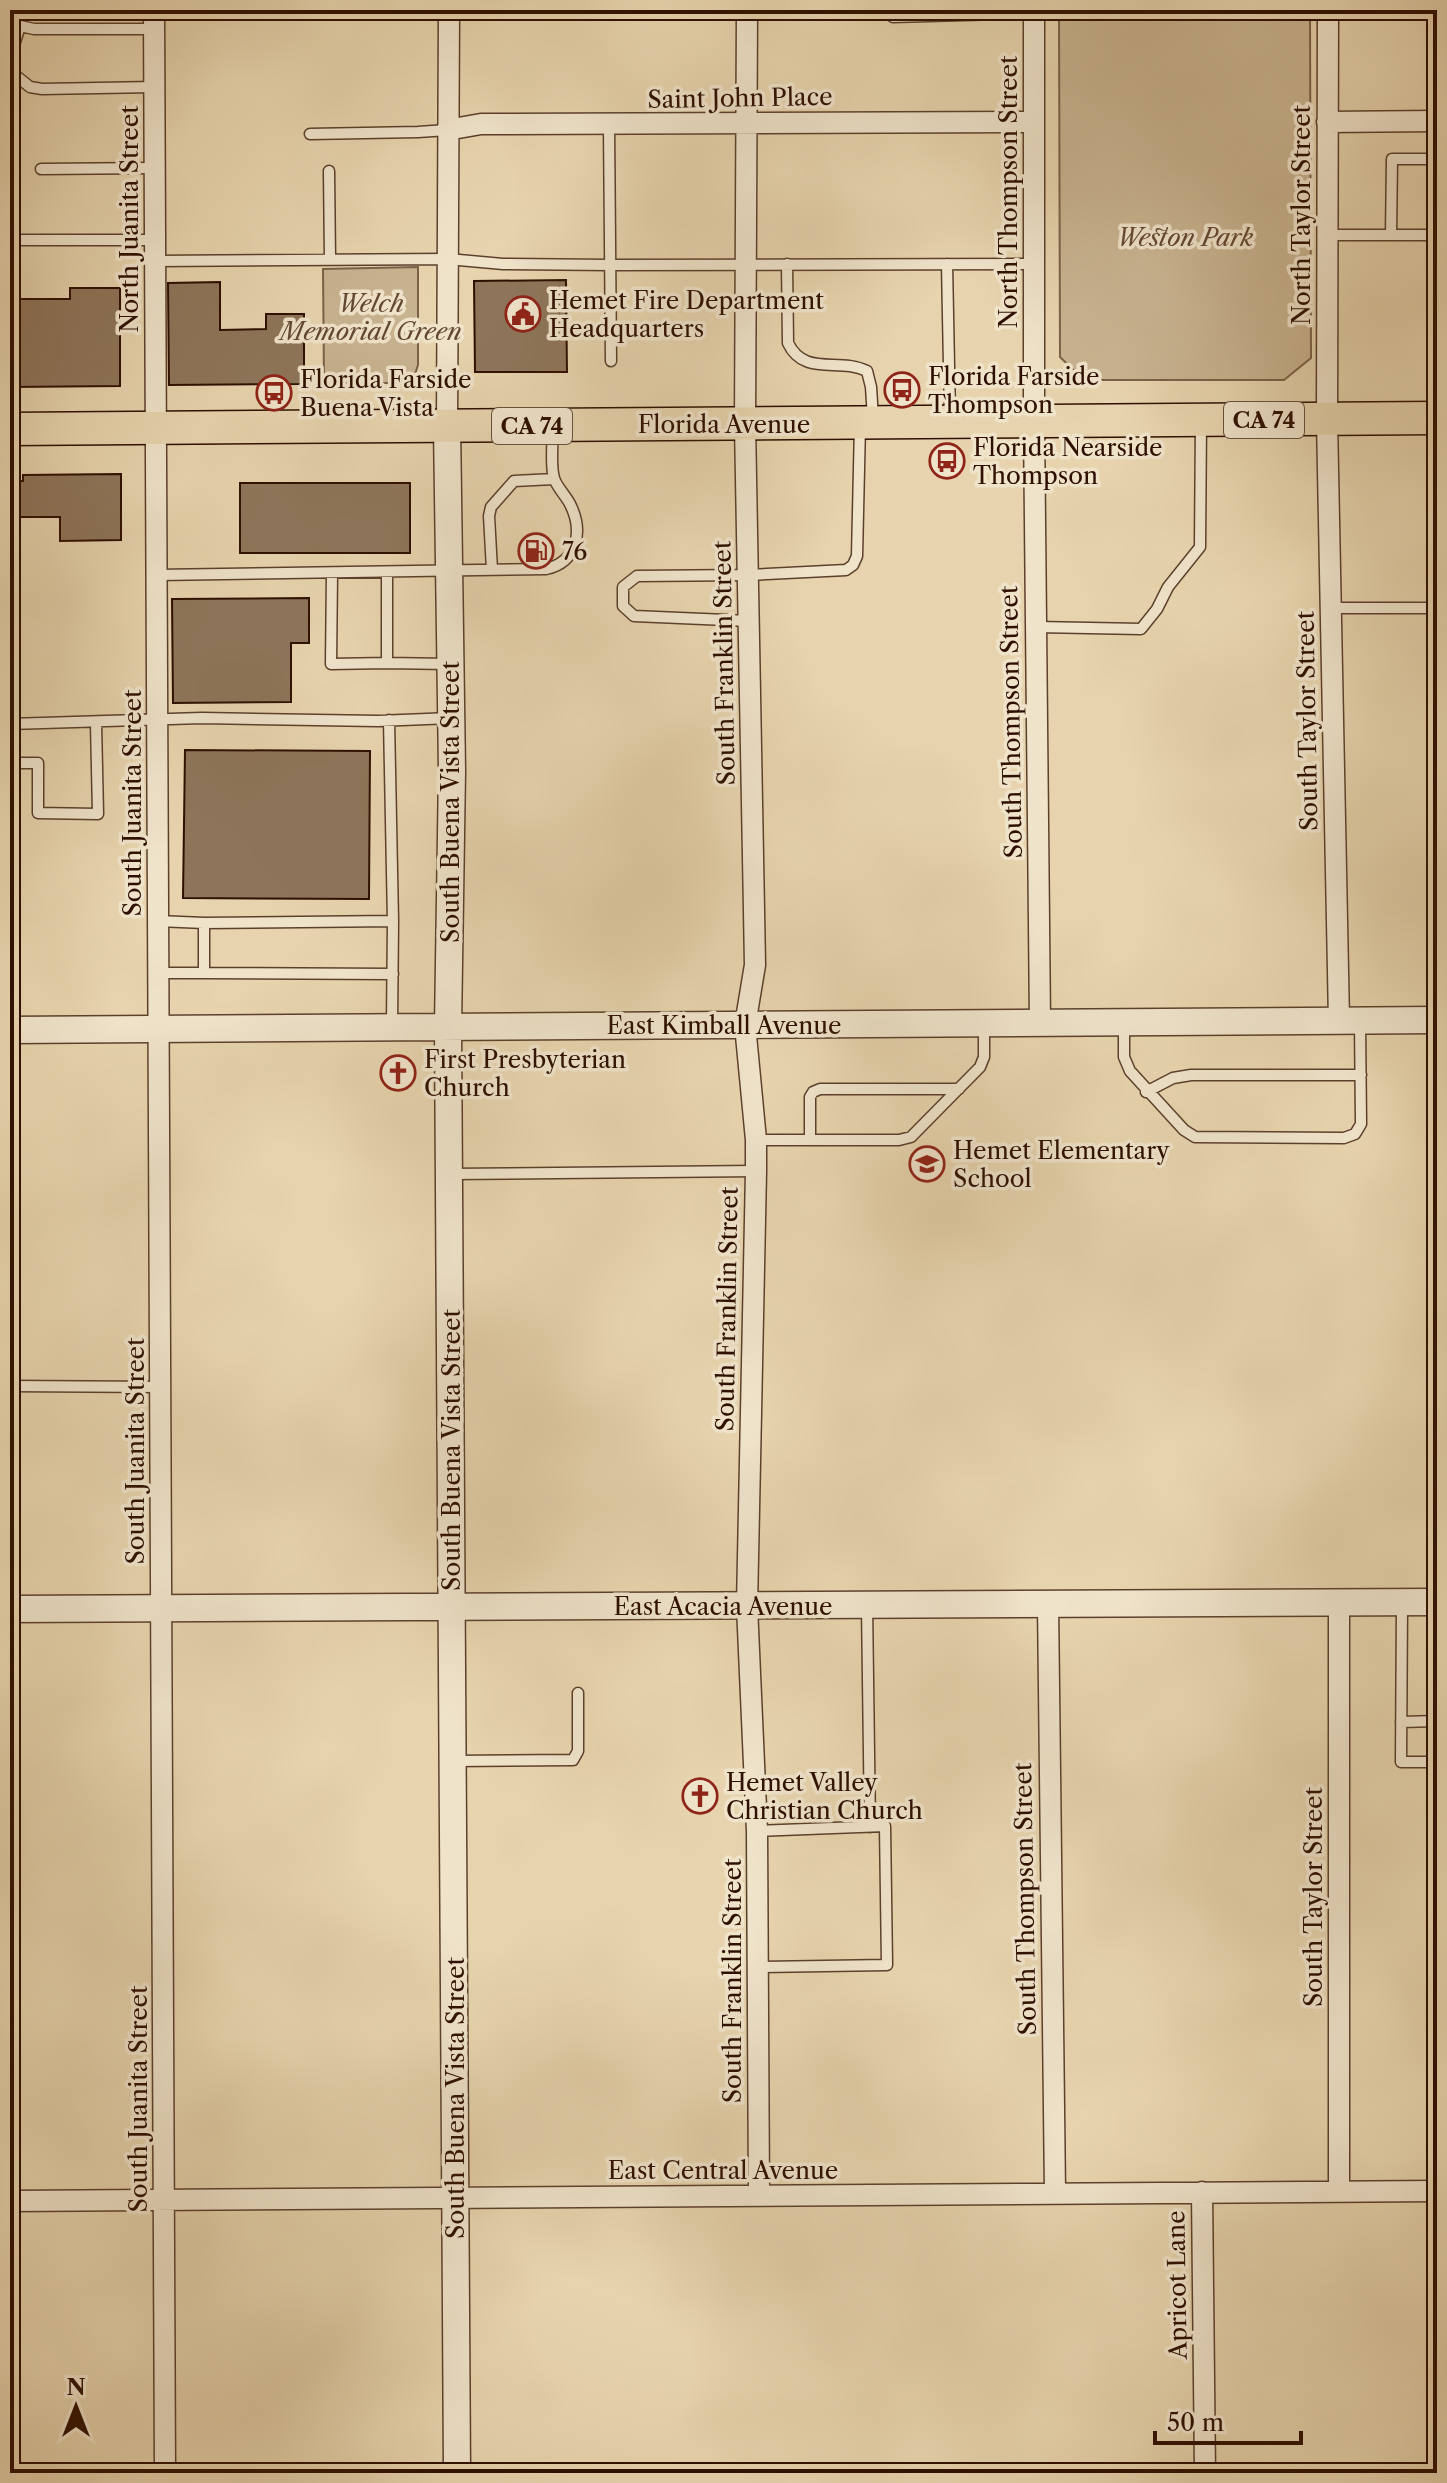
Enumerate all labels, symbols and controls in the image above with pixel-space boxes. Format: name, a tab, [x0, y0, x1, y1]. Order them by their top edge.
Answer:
street label: North Thompson Street	[994, 55, 1023, 328]
street label: Saint John Place	[647, 82, 833, 114]
street label: North Taylor Street	[1287, 104, 1316, 325]
street label: North Juanita Street	[115, 105, 144, 333]
park label: Weston Park	[1117, 223, 1254, 252]
place label: Hemet Fire Department Headquarters	[549, 286, 824, 343]
park label: Welch Memorial Green	[277, 289, 462, 346]
public building icon: Hemet Fire Department Headquarters	[504, 295, 542, 333]
place label: Florida Farside Thompson	[928, 362, 1100, 419]
place label: Florida Farside Buena Vista	[300, 365, 472, 422]
bus stop icon: Florida Farside Thompson	[883, 371, 921, 409]
bus stop icon: Florida Farside Buena Vista	[255, 374, 293, 412]
road number: CA 74	[1224, 402, 1304, 438]
road number: CA 74	[492, 408, 572, 444]
street label: Florida Avenue	[638, 410, 810, 439]
place label: Florida Nearside Thompson	[973, 433, 1162, 490]
bus stop icon: Florida Nearside Thompson	[928, 442, 966, 480]
fuel station icon: 76	[517, 532, 555, 570]
place label: 76	[562, 537, 587, 566]
street label: South Franklin Street	[707, 540, 741, 786]
street label: South Thompson Street	[994, 585, 1028, 859]
street label: South Taylor Street	[1291, 610, 1323, 831]
street label: South Buena Vista Street	[436, 661, 465, 943]
street label: South Juanita Street	[118, 689, 147, 917]
street label: East Kimball Avenue	[607, 1011, 841, 1040]
place label: First Presbyterian Church	[424, 1045, 626, 1102]
church icon: First Presbyterian Church	[379, 1054, 417, 1092]
place label: Hemet Elementary School	[953, 1136, 1170, 1193]
school or university icon: Hemet Elementary School	[908, 1145, 946, 1183]
street label: South Franklin Street	[710, 1186, 744, 1432]
street label: South Buena Vista Street	[437, 1309, 466, 1591]
street label: South Juanita Street	[121, 1337, 150, 1565]
street label: East Acacia Avenue	[613, 1592, 833, 1621]
street label: South Thompson Street	[1008, 1762, 1042, 2036]
place label: Hemet Valley Christian Church	[726, 1768, 923, 1825]
church icon: Hemet Valley Christian Church	[681, 1777, 719, 1815]
street label: South Taylor Street	[1299, 1786, 1328, 2007]
street label: South Franklin Street	[718, 1858, 747, 2103]
street label: South Buena Vista Street	[441, 1957, 470, 2239]
street label: South Juanita Street	[124, 1985, 153, 2213]
street label: East Central Avenue	[608, 2156, 838, 2185]
street label: Apricot Lane	[1161, 2210, 1193, 2361]
north arrow	[36, 2367, 116, 2447]
text: N	[66, 2374, 86, 2401]
scale bar	[1155, 2395, 1301, 2445]
text: 50 m	[1167, 2408, 1224, 2437]

